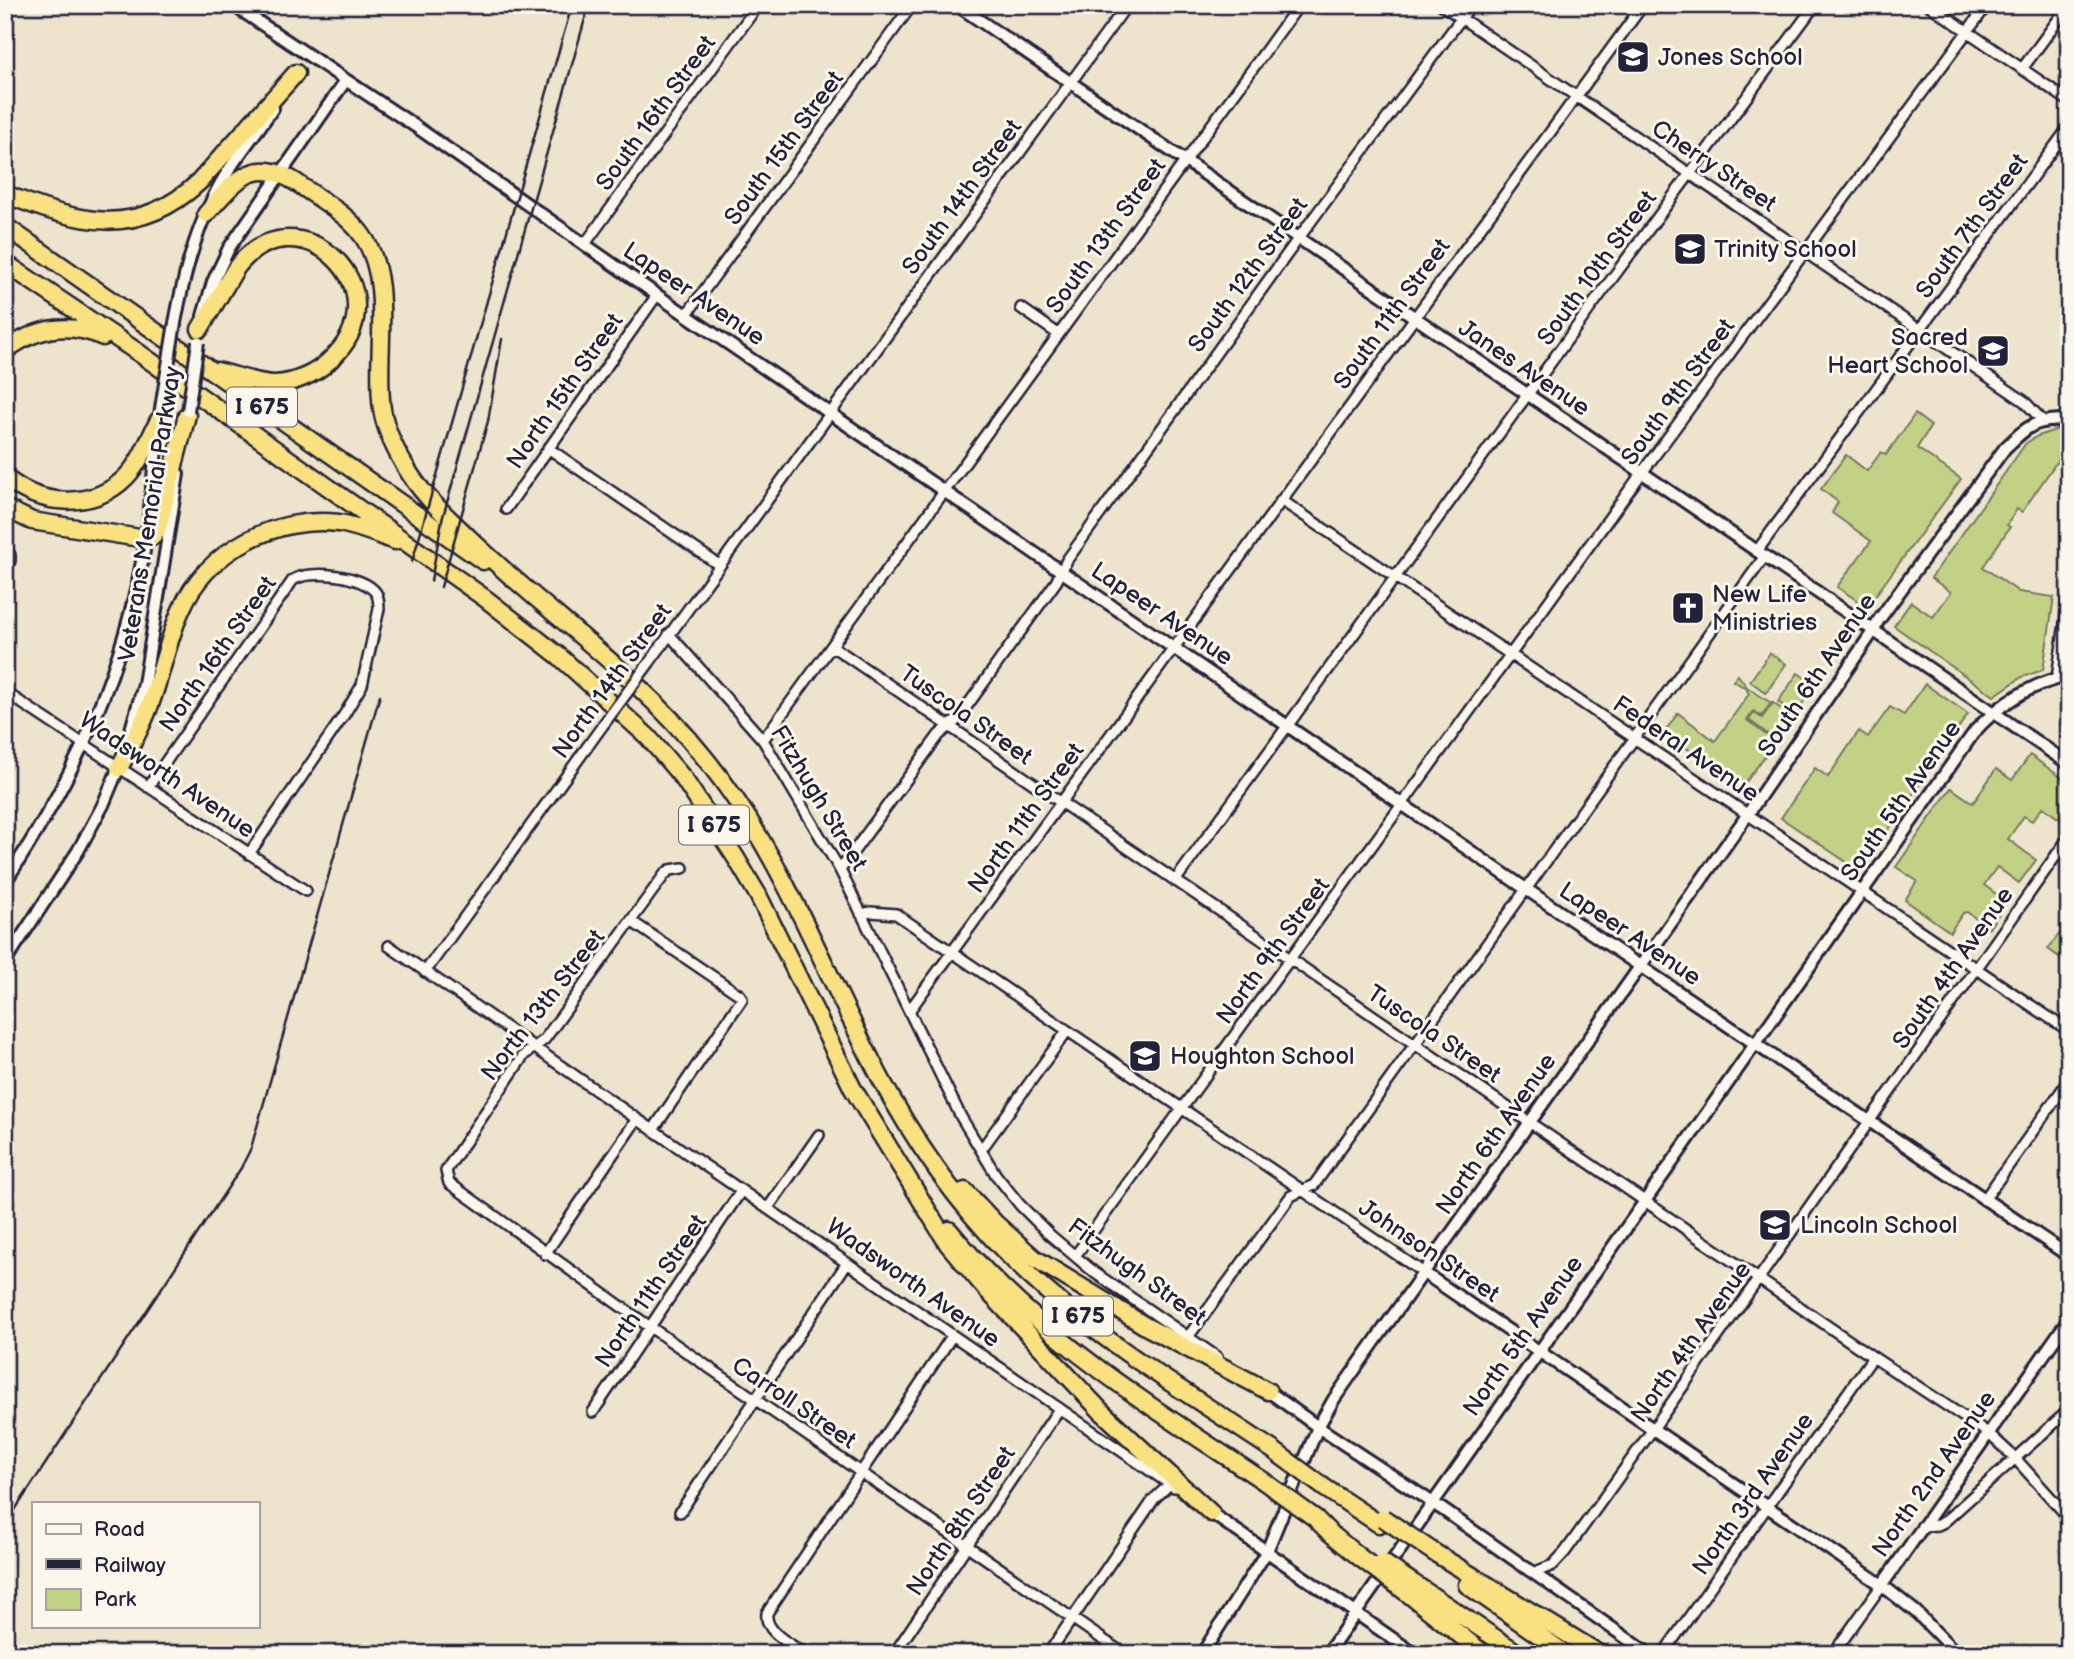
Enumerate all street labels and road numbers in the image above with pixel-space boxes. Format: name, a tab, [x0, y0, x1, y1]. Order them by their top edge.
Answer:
street label: South 16th Street	[590, 29, 722, 196]
street label: South 15th Street	[718, 65, 850, 231]
street label: South 14th Street	[896, 113, 1028, 280]
street label: Cherry Street	[1646, 114, 1782, 219]
street label: South 7th Street	[1910, 147, 2035, 304]
street label: South 13th Street	[1040, 152, 1172, 319]
street label: South 10th Street	[1531, 184, 1663, 351]
street label: South 12th Street	[1182, 191, 1314, 358]
street label: South 11th Street	[1328, 232, 1457, 395]
street label: Lapeer Avenue	[618, 236, 770, 352]
street label: North 15th Street	[501, 307, 630, 474]
street label: South 9th Street	[1615, 312, 1741, 471]
street label: Janes Avenue	[1453, 313, 1595, 423]
street label: Veterans Memorial Parkway	[112, 364, 188, 664]
road number: I 675	[227, 388, 297, 426]
street label: Lapeer Avenue	[1086, 556, 1238, 672]
street label: North 16th Street	[153, 570, 283, 738]
street label: South 6th Avenue	[1752, 588, 1882, 762]
street label: North 14th Street	[546, 597, 678, 764]
street label: Tuscola Street	[894, 659, 1038, 772]
street label: Federal Avenue	[1607, 689, 1765, 809]
street label: Wadsworth Avenue	[74, 705, 260, 845]
street label: South 5th Avenue	[1835, 715, 1967, 887]
street label: Fitzhugh Street	[764, 720, 874, 876]
street label: North 11th Street	[962, 737, 1091, 899]
road number: I 675	[679, 806, 749, 845]
street label: North 9th Street	[1210, 872, 1336, 1030]
street label: Lapeer Avenue	[1554, 876, 1706, 992]
street label: South 4th Avenue	[1886, 882, 2020, 1054]
street label: North 13th Street	[475, 923, 612, 1087]
street label: Tuscola Street	[1362, 979, 1507, 1090]
street label: North 6th Avenue	[1430, 1048, 1562, 1220]
street label: Johnson Street	[1353, 1193, 1505, 1309]
street label: North 11th Street	[589, 1208, 713, 1373]
street label: Wadsworth Avenue	[820, 1212, 1006, 1354]
street label: Fitzhugh Street	[1062, 1212, 1212, 1332]
street label: North 5th Avenue	[1457, 1250, 1589, 1422]
street label: North 4th Avenue	[1625, 1256, 1757, 1428]
road number: I 675	[1043, 1296, 1113, 1336]
street label: Carroll Street	[726, 1351, 862, 1456]
street label: North 2nd Avenue	[1866, 1385, 2002, 1563]
street label: North 3rd Avenue	[1686, 1407, 1820, 1581]
street label: North 8th Street	[900, 1440, 1022, 1601]

